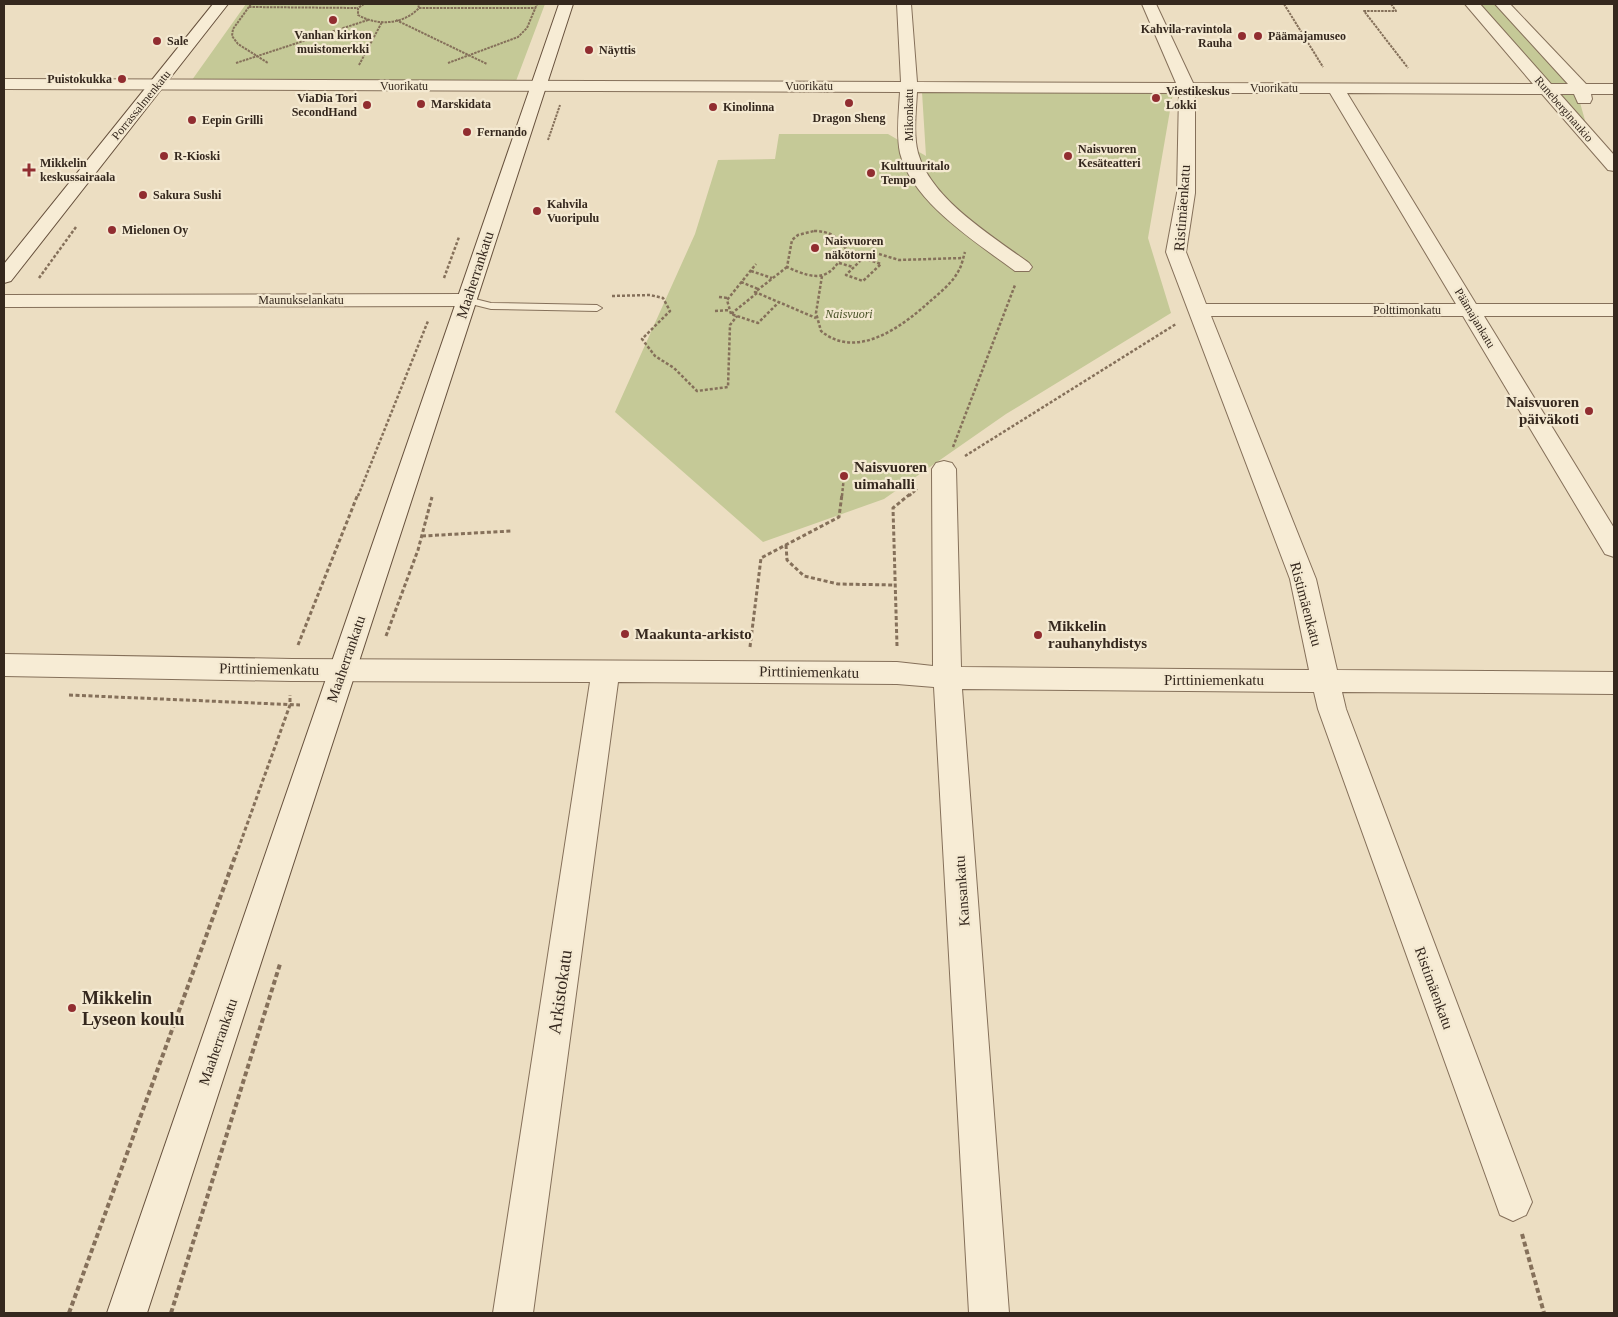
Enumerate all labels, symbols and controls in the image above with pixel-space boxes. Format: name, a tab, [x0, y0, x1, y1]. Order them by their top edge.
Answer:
marker: Vanhan kirkon muistomerkki	[327, 14, 339, 26]
place label: Kahvila-ravintola Rauha	[1141, 22, 1232, 50]
place label: Vanhan kirkon muistomerkki	[294, 28, 372, 56]
place label: Päämajamuseo	[1268, 29, 1346, 43]
marker: Kahvila-ravintola Rauha	[1236, 30, 1248, 42]
marker: Päämajamuseo	[1252, 30, 1264, 42]
place label: Sale	[167, 34, 189, 48]
marker: Sale	[151, 35, 163, 47]
place label: Näyttis	[599, 43, 636, 57]
marker: Näyttis	[583, 44, 595, 56]
street label: Porrassalmenkatu	[109, 67, 173, 143]
place label: Puistokukka	[47, 72, 112, 86]
marker: Puistokukka	[116, 73, 128, 85]
street label: Runeberginaukio	[1532, 73, 1596, 145]
street label: Vuorikatu	[380, 79, 428, 93]
street label: Vuorikatu	[785, 79, 833, 93]
street label: Vuorikatu	[1250, 81, 1298, 95]
place label: Viestikeskus Lokki	[1166, 84, 1230, 112]
street label: Mikonkatu	[902, 89, 916, 141]
place label: ViaDia Tori SecondHand	[292, 91, 358, 119]
marker: Viestikeskus Lokki	[1150, 92, 1162, 104]
place label: Marskidata	[431, 97, 491, 111]
marker: Dragon Sheng	[843, 97, 855, 109]
marker: Marskidata	[415, 98, 427, 110]
marker: ViaDia Tori SecondHand	[361, 99, 373, 111]
place label: Kinolinna	[723, 100, 774, 114]
marker: Kinolinna	[707, 101, 719, 113]
place label: Dragon Sheng	[812, 111, 886, 125]
place label: Eepin Grilli	[202, 113, 264, 127]
marker: Eepin Grilli	[186, 114, 198, 126]
place label: Fernando	[477, 125, 527, 139]
marker: Fernando	[461, 126, 473, 138]
place label: Naisvuoren Kesäteatteri	[1078, 142, 1141, 170]
place label: R-Kioski	[174, 149, 221, 163]
marker: R-Kioski	[158, 150, 170, 162]
marker: Naisvuoren Kesäteatteri	[1062, 150, 1074, 162]
place label: Mikkelin keskussairaala	[40, 156, 115, 184]
place label: Kulttuuritalo Tempo	[881, 159, 950, 187]
marker: Mikkelin keskussairaala	[22, 163, 36, 177]
street label: Ristimäenkatu	[1171, 164, 1193, 252]
marker: Kulttuuritalo Tempo	[865, 167, 877, 179]
place label: Sakura Sushi	[153, 188, 222, 202]
marker: Sakura Sushi	[137, 189, 149, 201]
place label: Kahvila Vuoripulu	[547, 197, 600, 225]
marker: Kahvila Vuoripulu	[531, 205, 543, 217]
place label: Mielonen Oy	[122, 223, 188, 237]
marker: Mielonen Oy	[106, 224, 118, 236]
street label: Maaherrankatu	[453, 229, 497, 321]
place label: Naisvuoren näkötorni	[825, 234, 884, 262]
marker: Naisvuoren näkötorni	[809, 242, 821, 254]
street label: Päämajankatu	[1452, 286, 1498, 350]
street label: Maunukselankatu	[258, 293, 344, 307]
street label: Polttimonkatu	[1373, 303, 1441, 317]
park label: Naisvuori	[824, 307, 873, 321]
place label: Naisvuoren päiväkoti	[1506, 394, 1580, 427]
marker: Naisvuoren päiväkoti	[1583, 405, 1595, 417]
place label: Naisvuoren uimahalli	[854, 459, 928, 492]
marker: Naisvuoren uimahalli	[838, 470, 850, 482]
street label: Ristimäenkatu	[1287, 560, 1325, 648]
street label: Maaherrankatu	[324, 613, 369, 705]
place label: Mikkelin rauhanyhdistys	[1048, 618, 1147, 651]
place label: Maakunta-arkisto	[635, 626, 752, 642]
marker: Maakunta-arkisto	[619, 628, 631, 640]
marker: Mikkelin rauhanyhdistys	[1032, 629, 1044, 641]
street label: Pirttiniemenkatu	[219, 660, 320, 678]
street label: Pirttiniemenkatu	[759, 663, 860, 681]
street label: Pirttiniemenkatu	[1164, 672, 1264, 688]
street label: Kansankatu	[952, 855, 972, 927]
street label: Ristimäenkatu	[1412, 945, 1457, 1032]
street label: Arkistokatu	[544, 949, 576, 1035]
place label: Mikkelin Lyseon koulu	[82, 988, 185, 1029]
street label: Maaherrankatu	[196, 996, 241, 1088]
marker: Mikkelin Lyseon koulu	[66, 1002, 78, 1014]

